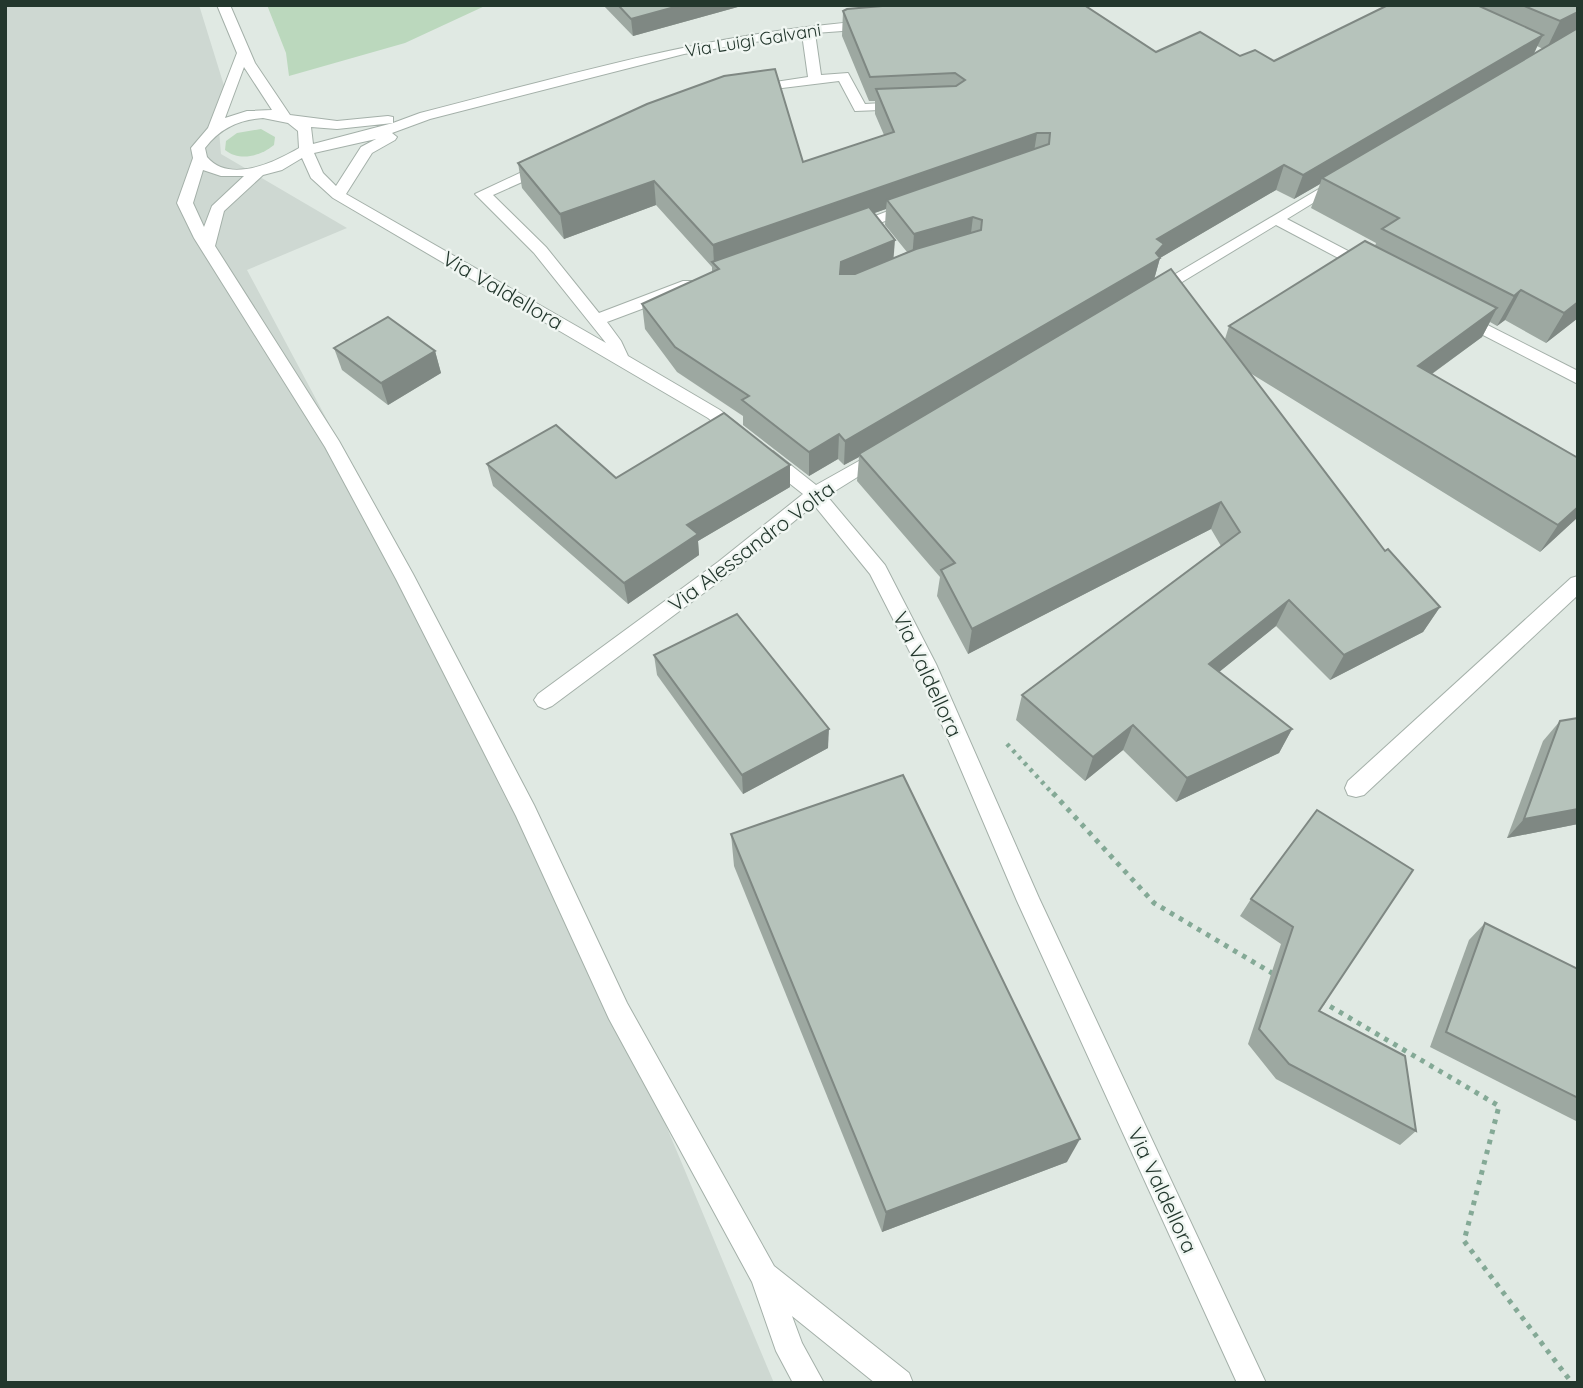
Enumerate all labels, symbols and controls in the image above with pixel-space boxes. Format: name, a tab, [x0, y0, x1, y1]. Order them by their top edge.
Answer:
street label: Via Luigi Galvani	[683, 18, 823, 62]
street label: Via Valdellora	[438, 245, 568, 335]
street label: Via Alessandro Volta	[663, 475, 839, 617]
street label: Via Valdellora	[888, 607, 968, 741]
street label: Via Valdellora	[1123, 1123, 1203, 1257]

